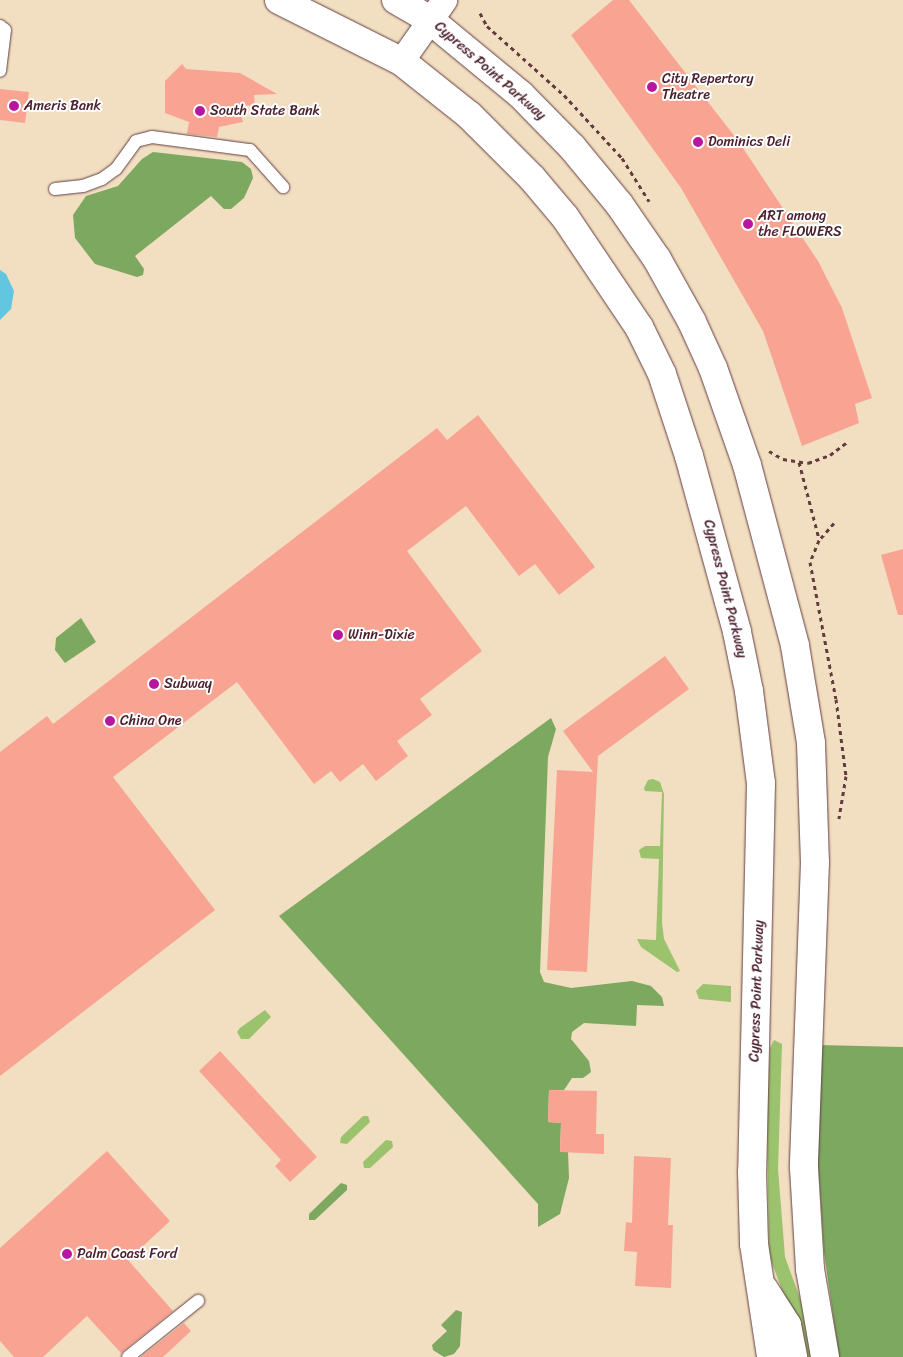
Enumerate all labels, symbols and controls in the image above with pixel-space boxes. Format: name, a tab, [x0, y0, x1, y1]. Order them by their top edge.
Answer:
street label: Cypress Point Parkway	[431, 18, 549, 124]
place label: City Repertory Theatre	[662, 71, 753, 104]
marker: City Repertory Theatre	[646, 81, 658, 93]
place label: Ameris Bank	[24, 98, 101, 114]
marker: Ameris Bank	[8, 100, 20, 112]
place label: South State Bank	[210, 103, 320, 119]
marker: South State Bank	[194, 105, 206, 117]
place label: Dominics Deli	[708, 134, 790, 150]
marker: Dominics Deli	[692, 136, 704, 148]
place label: ART among the FLOWERS	[758, 208, 842, 240]
marker: ART among the FLOWERS	[742, 218, 754, 230]
street label: Cypress Point Parkway	[700, 518, 750, 660]
place label: Winn-Dixie	[348, 627, 415, 643]
marker: Winn-Dixie	[332, 629, 344, 641]
place label: Subway	[164, 676, 212, 692]
marker: Subway	[148, 678, 160, 690]
place label: China One	[120, 713, 182, 729]
marker: China One	[104, 715, 116, 727]
street label: Cypress Point Parkway	[746, 920, 768, 1062]
place label: Palm Coast Ford	[77, 1246, 178, 1262]
marker: Palm Coast Ford	[61, 1248, 73, 1260]

